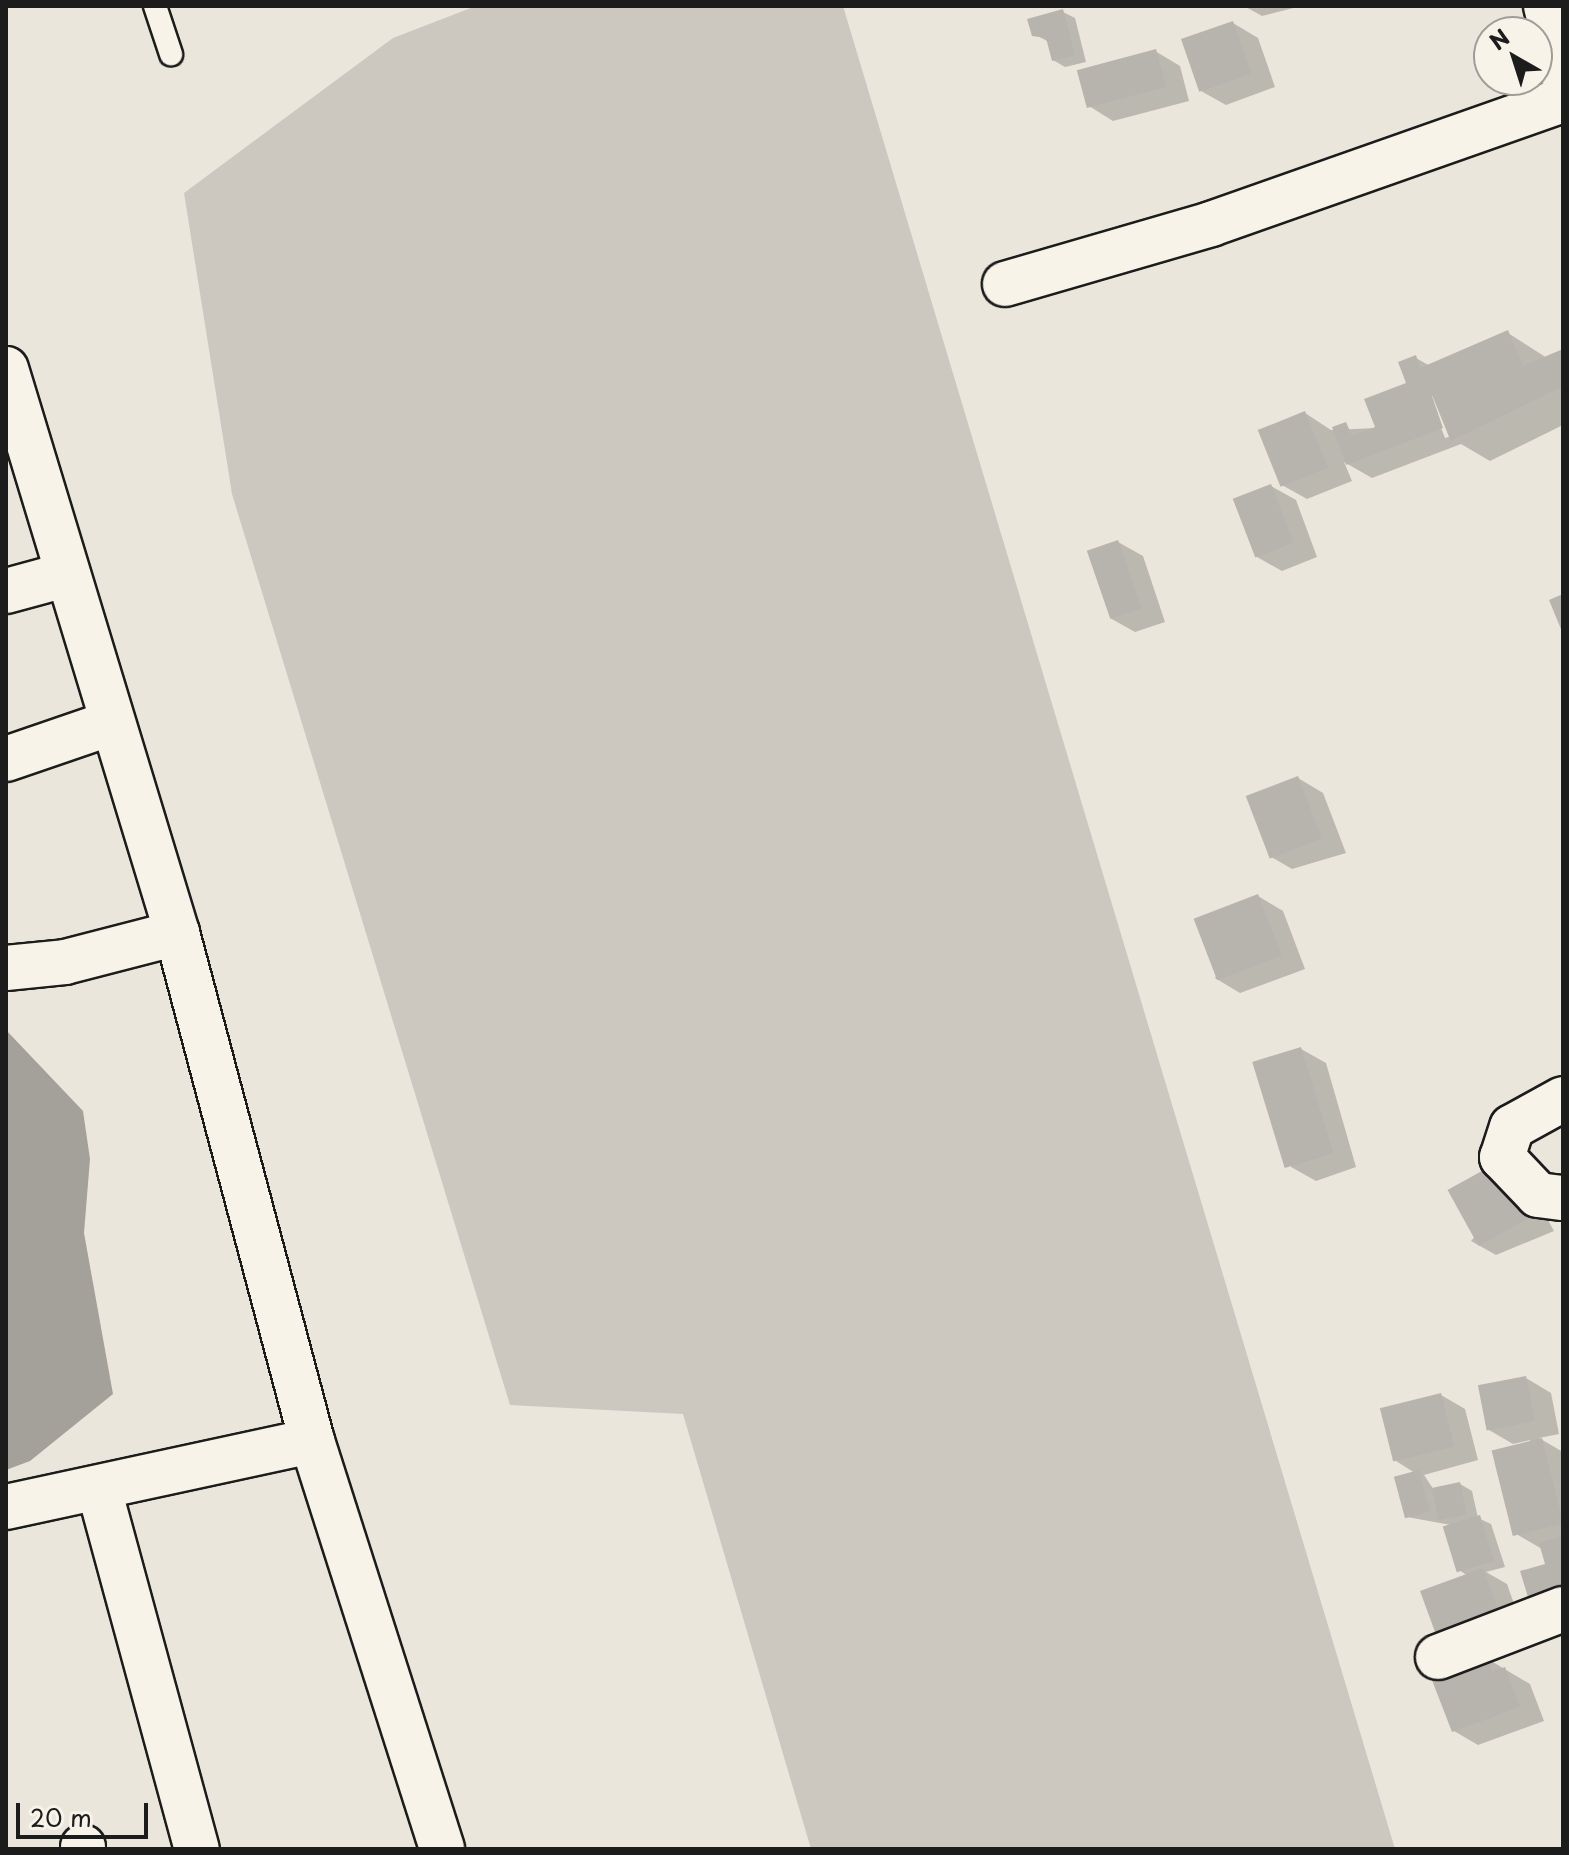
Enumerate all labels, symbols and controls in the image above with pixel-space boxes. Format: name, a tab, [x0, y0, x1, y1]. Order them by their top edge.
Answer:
north arrow	[1473, 16, 1553, 96]
text: N	[1482, 20, 1516, 57]
scale bar	[20, 1787, 152, 1837]
text: 20 m	[30, 1799, 92, 1835]

